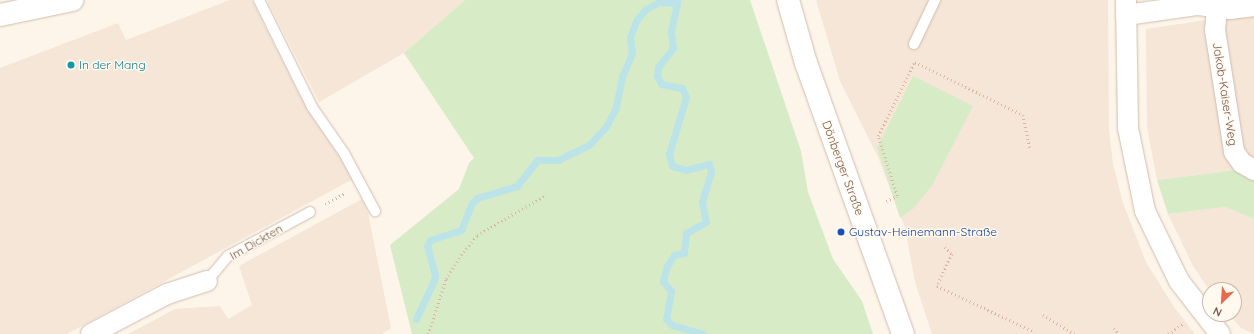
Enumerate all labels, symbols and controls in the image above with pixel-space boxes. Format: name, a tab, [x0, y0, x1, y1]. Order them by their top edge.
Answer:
street label: Jakob-Kaiser-Weg	[1210, 41, 1240, 147]
place label: In der Mang	[79, 58, 146, 72]
marker: In der Mang	[66, 60, 76, 70]
street label: Dönberger Straße	[819, 119, 867, 217]
street label: Im Dickten	[227, 221, 285, 263]
place label: Gustav-Heinemann-Straße	[849, 225, 997, 239]
marker: Gustav-Heinemann-Straße	[836, 227, 846, 237]
north arrow	[1202, 282, 1242, 322]
text: N	[1211, 304, 1224, 320]

